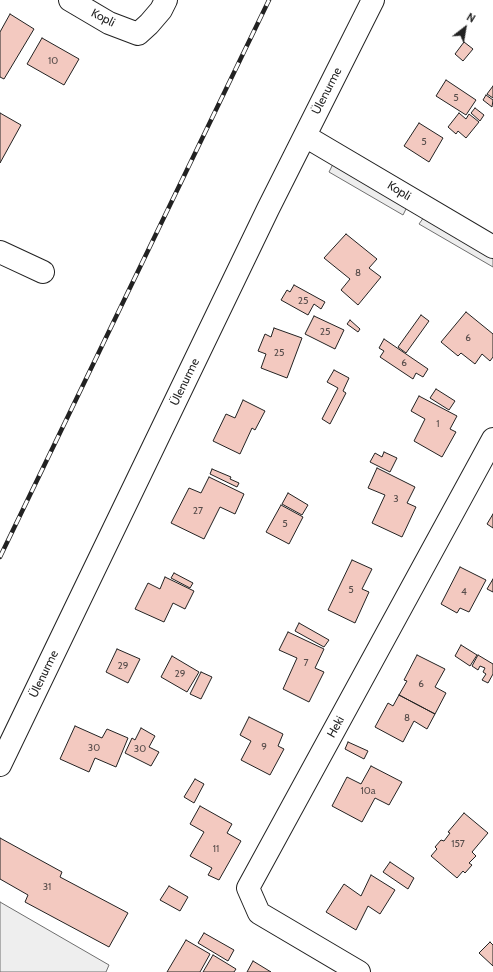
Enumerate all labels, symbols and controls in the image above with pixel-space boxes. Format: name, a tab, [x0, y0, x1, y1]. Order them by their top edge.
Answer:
street label: Kopli	[89, 6, 117, 30]
north arrow	[445, 8, 485, 48]
text: N	[464, 10, 478, 26]
house number: 10	[48, 55, 58, 67]
street label: Ülenurme	[309, 65, 345, 117]
house number: 5	[453, 92, 459, 104]
house number: 5	[421, 136, 427, 148]
street label: Kopli	[385, 178, 413, 204]
house number: 8	[355, 267, 361, 279]
house number: 25	[298, 295, 308, 307]
house number: 25	[320, 326, 330, 338]
house number: 6	[465, 332, 471, 344]
house number: 25	[274, 347, 284, 359]
street label: Ülenurme	[167, 356, 203, 408]
house number: 6	[401, 357, 407, 369]
house number: 1	[436, 418, 440, 430]
house number: 3	[393, 493, 399, 505]
house number: 27	[193, 505, 203, 517]
house number: 5	[282, 518, 288, 530]
house number: 5	[348, 584, 354, 596]
house number: 4	[461, 586, 467, 598]
street label: Ülenurme	[26, 648, 62, 700]
house number: 7	[303, 657, 309, 669]
house number: 29	[118, 660, 128, 672]
house number: 29	[175, 668, 185, 680]
house number: 6	[418, 678, 424, 690]
house number: 8	[404, 712, 410, 724]
street label: Heki	[324, 714, 348, 740]
house number: 9	[261, 741, 267, 753]
house number: 30	[88, 742, 100, 754]
house number: 30	[134, 743, 146, 755]
house number: 10a	[360, 785, 376, 797]
house number: 157	[451, 838, 465, 850]
house number: 11	[213, 843, 219, 855]
house number: 31	[43, 881, 51, 893]

